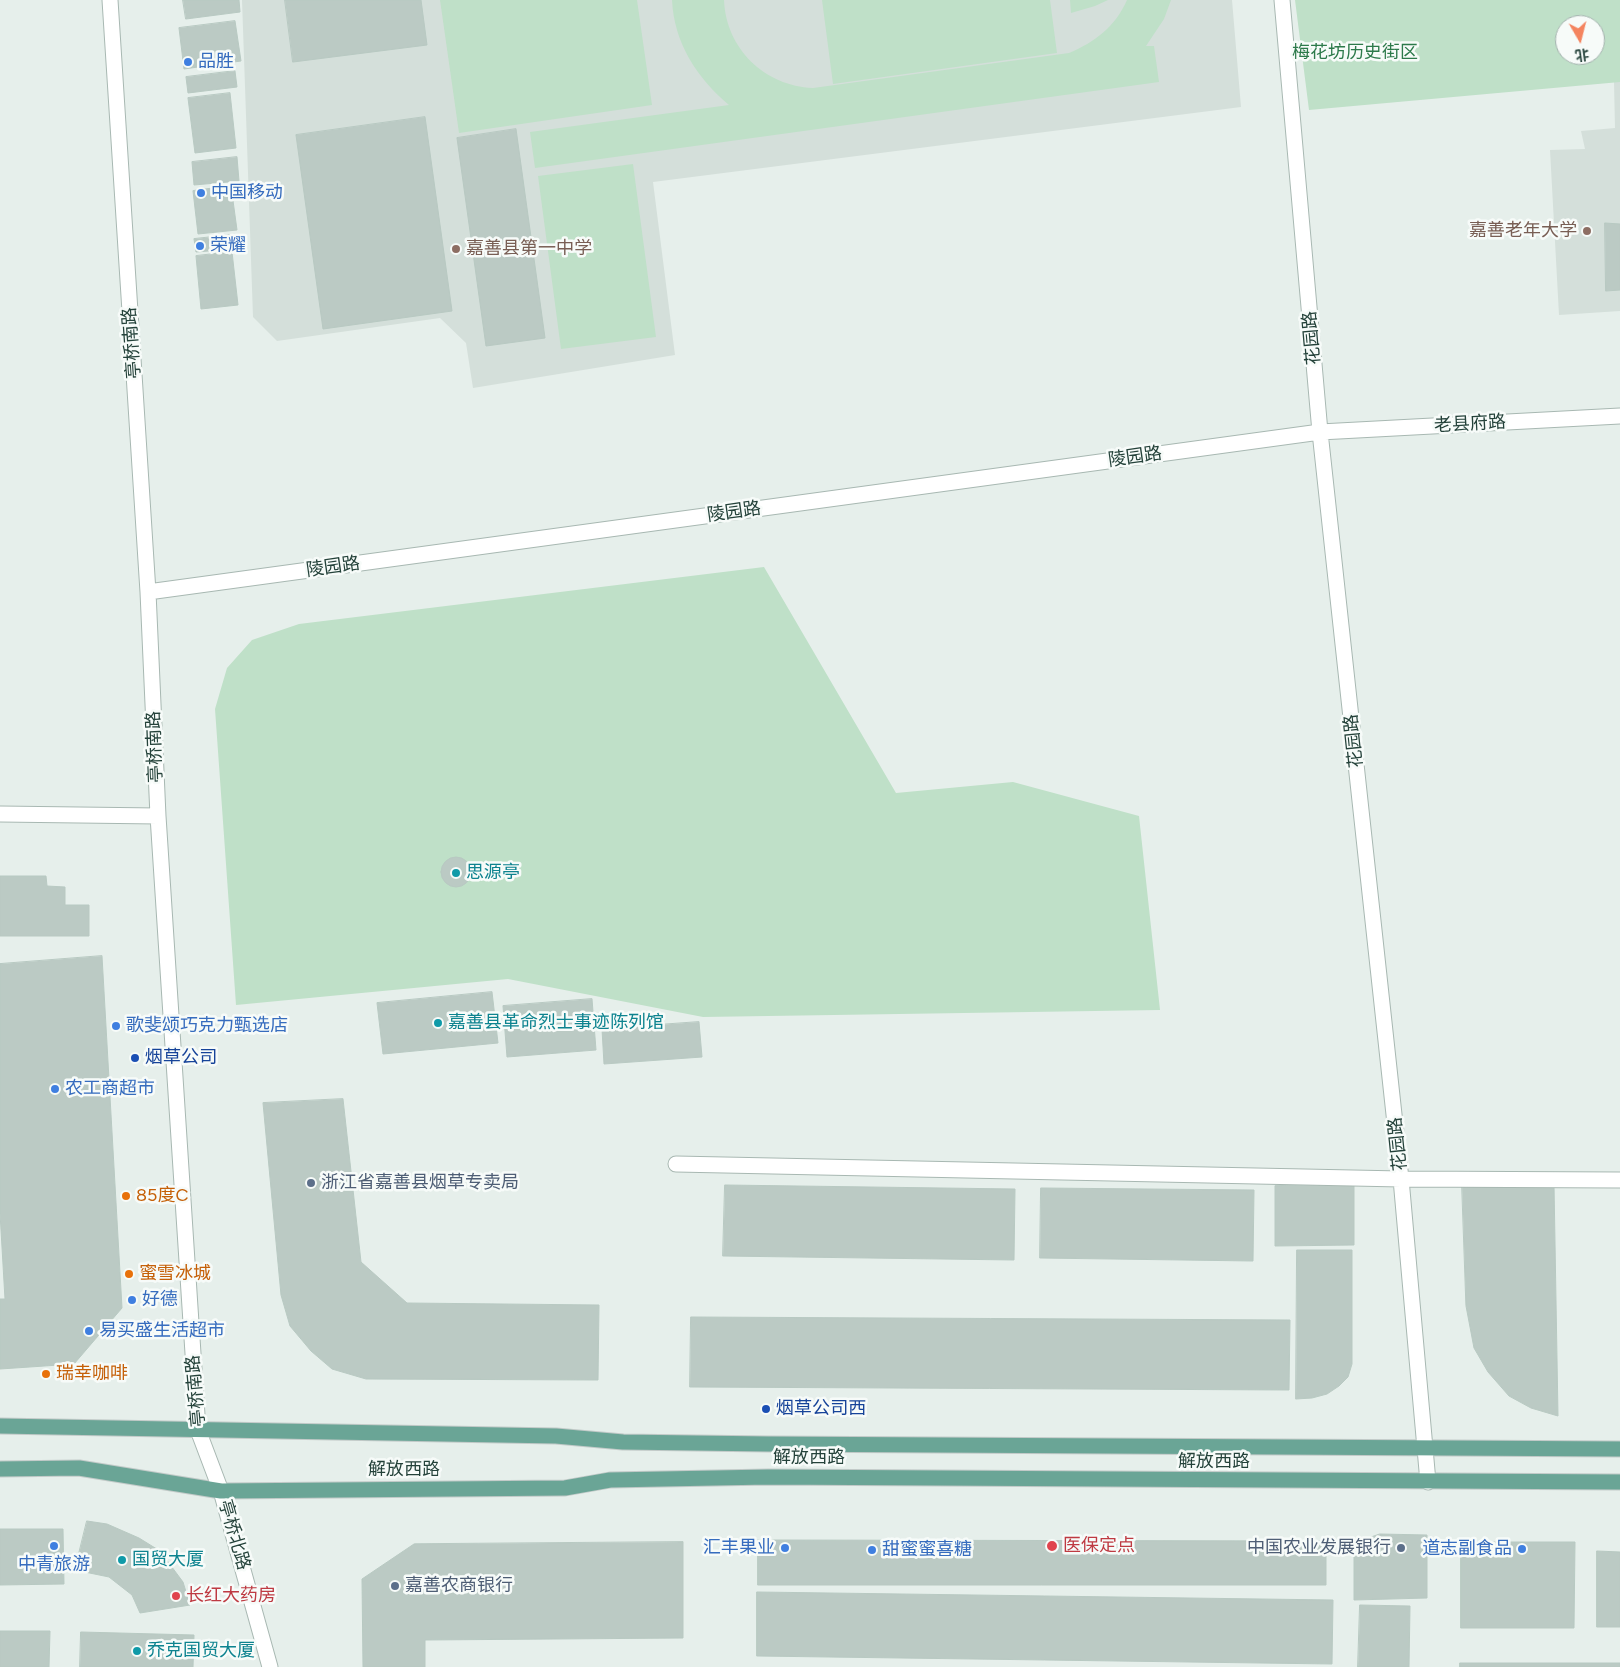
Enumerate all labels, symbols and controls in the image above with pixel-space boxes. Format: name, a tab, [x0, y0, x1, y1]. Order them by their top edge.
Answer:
north arrow	[1555, 15, 1605, 65]
park label: 梅花坊历史街区	[1292, 42, 1418, 64]
text: 北	[1574, 45, 1590, 64]
place label: 品胜	[198, 51, 234, 73]
marker: 品胜	[182, 56, 194, 68]
place label: 中国移动	[211, 182, 283, 204]
marker: 中国移动	[195, 187, 207, 199]
place label: 嘉善老年大学	[1469, 220, 1577, 242]
marker: 嘉善老年大学	[1581, 225, 1593, 237]
place label: 荣耀	[210, 235, 246, 257]
place label: 嘉善县第一中学	[466, 238, 592, 260]
marker: 荣耀	[194, 240, 206, 252]
marker: 嘉善县第一中学	[450, 243, 462, 255]
street label: 亭桥南路	[119, 306, 145, 380]
street label: 花园路	[1299, 310, 1325, 366]
street label: 老县府路	[1433, 411, 1507, 437]
street label: 陵园路	[1107, 443, 1163, 471]
street label: 陵园路	[706, 498, 762, 526]
street label: 陵园路	[305, 553, 361, 581]
street label: 亭桥南路	[143, 711, 167, 783]
street label: 花园路	[1340, 713, 1368, 769]
place label: 思源亭	[466, 862, 520, 884]
marker: 思源亭	[450, 867, 462, 879]
place label: 嘉善县革命烈士事迹陈列馆	[448, 1012, 664, 1034]
place label: 歌斐颂巧克力甄选店	[126, 1015, 288, 1037]
marker: 嘉善县革命烈士事迹陈列馆	[432, 1017, 444, 1029]
marker: 歌斐颂巧克力甄选店	[110, 1020, 122, 1032]
place label: 烟草公司	[145, 1047, 217, 1069]
marker: 烟草公司	[129, 1052, 141, 1064]
place label: 农工商超市	[65, 1078, 155, 1100]
marker: 农工商超市	[49, 1083, 61, 1095]
street label: 花园路	[1384, 1116, 1412, 1172]
place label: 浙江省嘉善县烟草专卖局	[321, 1172, 519, 1194]
marker: 浙江省嘉善县烟草专卖局	[305, 1177, 317, 1189]
place label: 85度C	[136, 1185, 188, 1207]
marker: 85度C	[120, 1190, 132, 1202]
place label: 蜜雪冰城	[139, 1263, 211, 1285]
marker: 蜜雪冰城	[123, 1268, 135, 1280]
place label: 好德	[142, 1289, 178, 1311]
marker: 好德	[126, 1294, 138, 1306]
place label: 易买盛生活超市	[99, 1320, 225, 1342]
marker: 易买盛生活超市	[83, 1325, 95, 1337]
street label: 亭桥南路	[182, 1354, 210, 1428]
place label: 瑞幸咖啡	[56, 1363, 128, 1385]
marker: 瑞幸咖啡	[40, 1368, 52, 1380]
place label: 烟草公司西	[776, 1398, 866, 1420]
marker: 烟草公司西	[760, 1403, 772, 1415]
street label: 解放西路	[773, 1447, 845, 1469]
street label: 解放西路	[1178, 1451, 1250, 1473]
street label: 解放西路	[368, 1459, 440, 1481]
street label: 亭桥北路	[214, 1497, 254, 1573]
place label: 医保定点	[1063, 1535, 1135, 1557]
place label: 汇丰果业	[703, 1537, 775, 1559]
place label: 中国农业发展银行	[1247, 1537, 1391, 1559]
place label: 道志副食品	[1422, 1538, 1512, 1560]
place label: 甜蜜蜜喜糖	[882, 1539, 972, 1561]
marker: 医保定点	[1045, 1539, 1059, 1553]
marker: 中青旅游	[48, 1540, 60, 1552]
marker: 汇丰果业	[779, 1542, 791, 1554]
marker: 中国农业发展银行	[1395, 1542, 1407, 1554]
marker: 道志副食品	[1516, 1543, 1528, 1555]
marker: 甜蜜蜜喜糖	[866, 1544, 878, 1556]
place label: 国贸大厦	[132, 1549, 204, 1571]
place label: 中青旅游	[18, 1554, 90, 1576]
marker: 国贸大厦	[116, 1554, 128, 1566]
place label: 嘉善农商银行	[405, 1575, 513, 1597]
marker: 嘉善农商银行	[389, 1580, 401, 1592]
place label: 长红大药房	[186, 1585, 276, 1607]
marker: 长红大药房	[170, 1590, 182, 1602]
place label: 乔克国贸大厦	[147, 1640, 255, 1662]
marker: 乔克国贸大厦	[131, 1645, 143, 1657]

